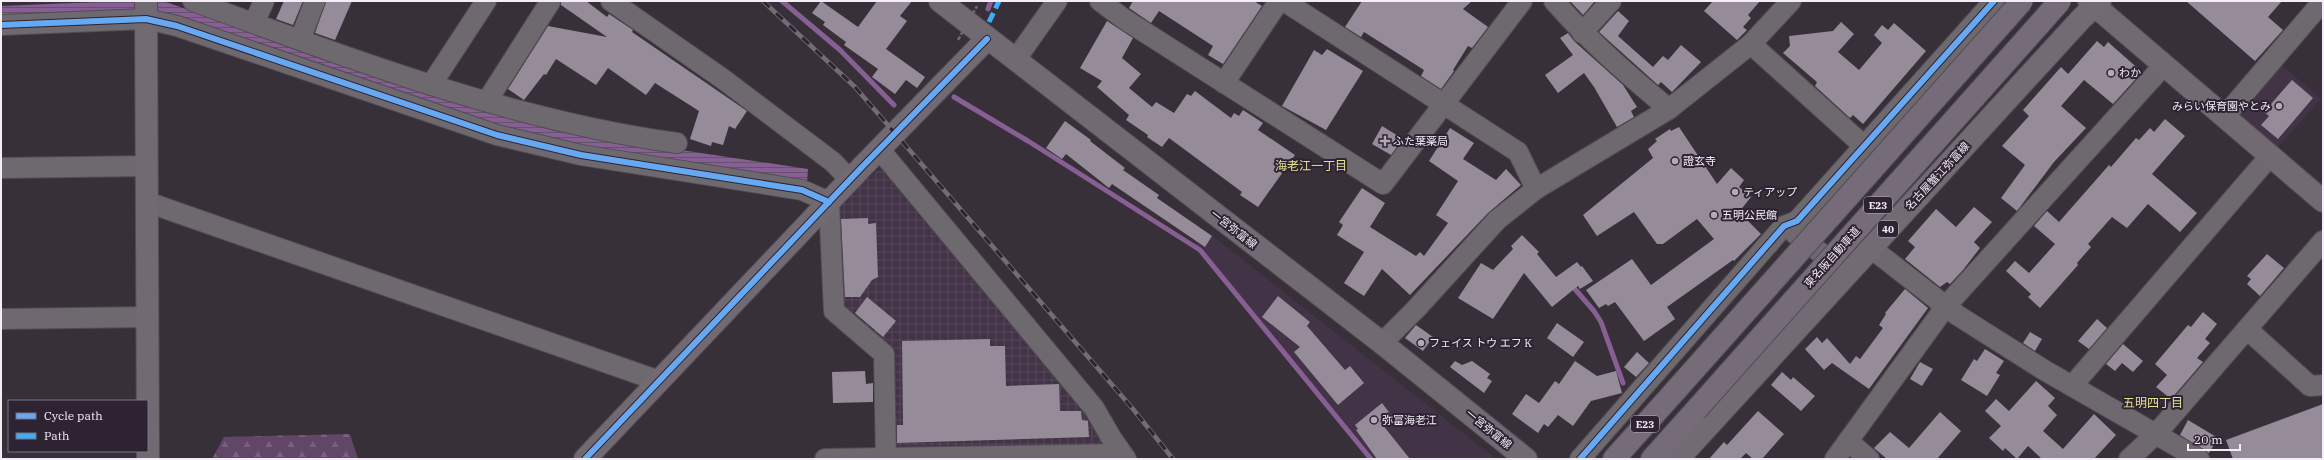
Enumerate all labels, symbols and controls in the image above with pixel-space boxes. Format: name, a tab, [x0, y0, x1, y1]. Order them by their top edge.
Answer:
place label: わか	[2119, 66, 2141, 80]
marker: わか	[2106, 68, 2116, 78]
place label: みらい保育園やとみ	[2172, 99, 2271, 113]
marker: みらい保育園やとみ	[2274, 101, 2284, 111]
place label: ふた葉薬局	[1393, 134, 1448, 148]
marker: ふた葉薬局	[1380, 136, 1390, 146]
street label: 名古屋蟹江弥富線	[1902, 139, 1972, 213]
place label: 證玄寺	[1683, 154, 1716, 168]
marker: 證玄寺	[1670, 156, 1680, 166]
district label: 海老江一丁目	[1275, 158, 1347, 173]
place label: ティアップ	[1743, 185, 1797, 199]
marker: ティアップ	[1730, 187, 1740, 197]
road number: E23	[1864, 197, 1892, 213]
street label: 一宮弥富線	[1208, 207, 1260, 251]
place label: 五明公民館	[1722, 208, 1777, 222]
marker: 五明公民館	[1709, 210, 1719, 220]
road number: 40	[1878, 221, 1898, 237]
street label: 東名阪自動車道	[1801, 224, 1863, 290]
place label: フェイス トウ エフ K	[1429, 336, 1532, 350]
marker: フェイス トウ エフ K	[1416, 338, 1426, 348]
district label: 五明四丁目	[2123, 395, 2183, 410]
legend	[8, 400, 148, 452]
street label: 一宮弥富線	[1463, 406, 1515, 452]
text: Cycle path	[44, 408, 103, 423]
place label: 弥富海老江	[1382, 413, 1437, 427]
marker: 弥富海老江	[1369, 415, 1379, 425]
road number: E23	[1631, 416, 1659, 432]
scale bar	[2188, 426, 2240, 452]
text: Path	[44, 428, 70, 443]
text: 20 m	[2194, 432, 2223, 447]

